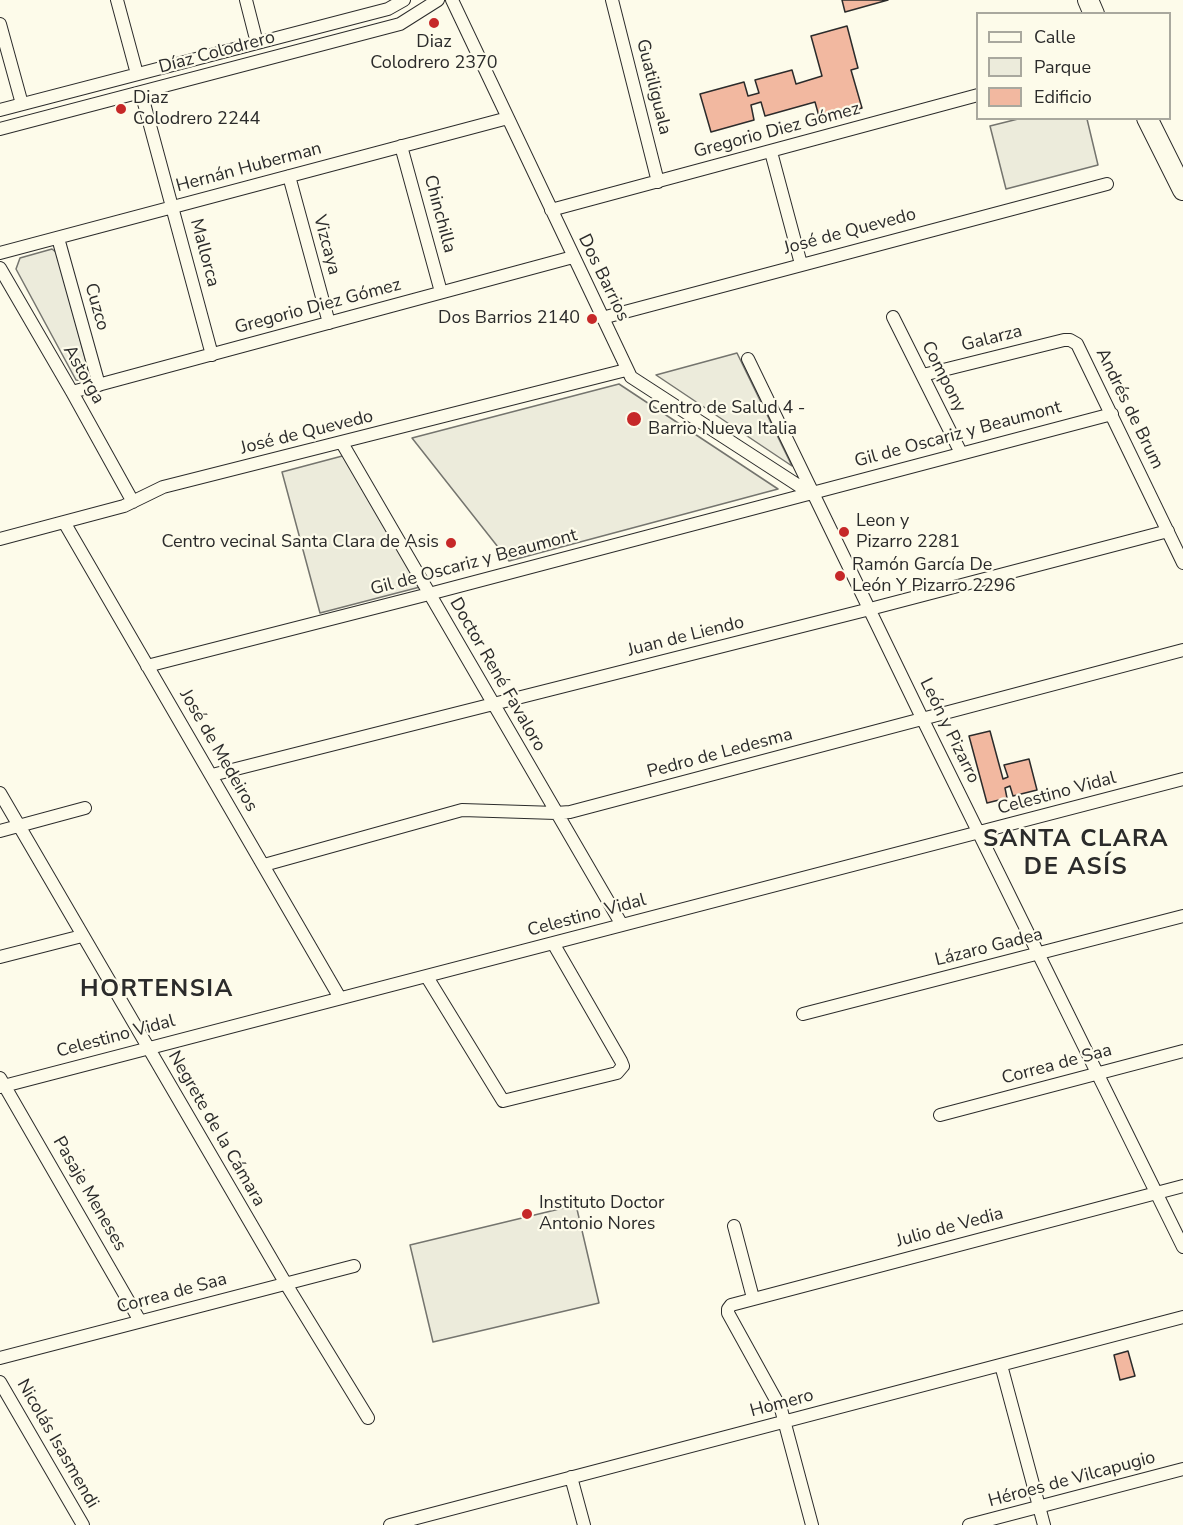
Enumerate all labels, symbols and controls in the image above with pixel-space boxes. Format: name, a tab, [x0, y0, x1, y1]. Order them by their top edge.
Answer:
legend	[976, 12, 1171, 120]
marker: Diaz Colodrero 2370	[427, 16, 441, 30]
text: Calle	[1034, 25, 1076, 49]
street label: Díaz Colodrero	[156, 27, 278, 79]
place label: Diaz Colodrero 2370	[370, 32, 498, 74]
street label: Guatiliguala	[631, 37, 675, 137]
text: Parque	[1034, 55, 1091, 79]
text: Edificio	[1034, 85, 1092, 109]
place label: Diaz Colodrero 2244	[133, 88, 260, 130]
street label: Gregorio Diez Gómez	[692, 98, 862, 164]
marker: Diaz Colodrero 2244	[114, 102, 128, 116]
street label: Hernán Huberman	[174, 138, 324, 198]
street label: Chinchilla	[418, 173, 460, 255]
street label: José de Quevedo	[782, 204, 918, 260]
street label: Vizcaya	[308, 213, 344, 277]
street label: Mallorca	[185, 217, 223, 289]
street label: Dos Barrios	[573, 231, 633, 325]
street label: Gregorio Diez Gómez	[233, 274, 403, 340]
street label: Cuzco	[79, 281, 113, 333]
place label: Dos Barrios 2140	[438, 308, 580, 330]
marker: Dos Barrios 2140	[585, 312, 599, 326]
street label: Galarza	[959, 321, 1025, 357]
street label: Compony	[916, 338, 970, 416]
street label: Astorga	[58, 342, 108, 408]
street label: Andrés de Brum	[1090, 345, 1168, 473]
street label: Gil de Oscariz y Beaumont	[852, 397, 1064, 473]
place label: Centro de Salud 4 - Barrio Nueva Italia	[648, 398, 805, 440]
street label: José de Quevedo	[238, 406, 376, 460]
marker: Centro de Salud 4 - Barrio Nueva Italia	[625, 410, 643, 428]
place label: Leon y Pizarro 2281	[856, 511, 960, 554]
street label: Gil de Oscariz y Beaumont	[368, 525, 580, 601]
marker: Leon y Pizarro 2281	[837, 525, 851, 539]
place label: Centro vecinal Santa Clara de Asis	[162, 532, 439, 554]
marker: Centro vecinal Santa Clara de Asis	[444, 536, 458, 550]
place label: Ramón García De León Y Pizarro 2296	[852, 555, 1015, 598]
marker: Ramón García De León Y Pizarro 2296	[833, 569, 847, 583]
street label: Doctor René Favaloro	[444, 594, 550, 756]
street label: Juan de Liendo	[626, 612, 746, 662]
street label: León y Pizarro	[914, 675, 984, 787]
street label: José de Medeiros	[174, 686, 262, 816]
street label: Pedro de Ledesma	[645, 724, 795, 784]
street label: Celestino Vidal	[995, 768, 1119, 820]
district label: SANTA CLARA DE ASÍS	[983, 826, 1169, 882]
street label: Celestino Vidal	[525, 890, 649, 942]
street label: Lázaro Gadea	[933, 924, 1045, 972]
district label: HORTENSIA	[80, 976, 234, 1004]
street label: Celestino Vidal	[54, 1011, 178, 1063]
street label: Correa de Saa	[1000, 1040, 1114, 1090]
street label: Negrete de la Cámara	[163, 1047, 269, 1211]
street label: Pasaje Meneses	[47, 1133, 131, 1255]
place label: Instituto Doctor Antonio Nores	[539, 1193, 664, 1236]
street label: Julio de Vedia	[894, 1203, 1006, 1253]
marker: Instituto Doctor Antonio Nores	[520, 1207, 534, 1221]
street label: Correa de Saa	[115, 1269, 229, 1319]
street label: Nicolás Isasmendi	[11, 1376, 103, 1512]
street label: Homero	[748, 1385, 816, 1423]
street label: Héroes de Vilcapugio	[986, 1447, 1158, 1513]

